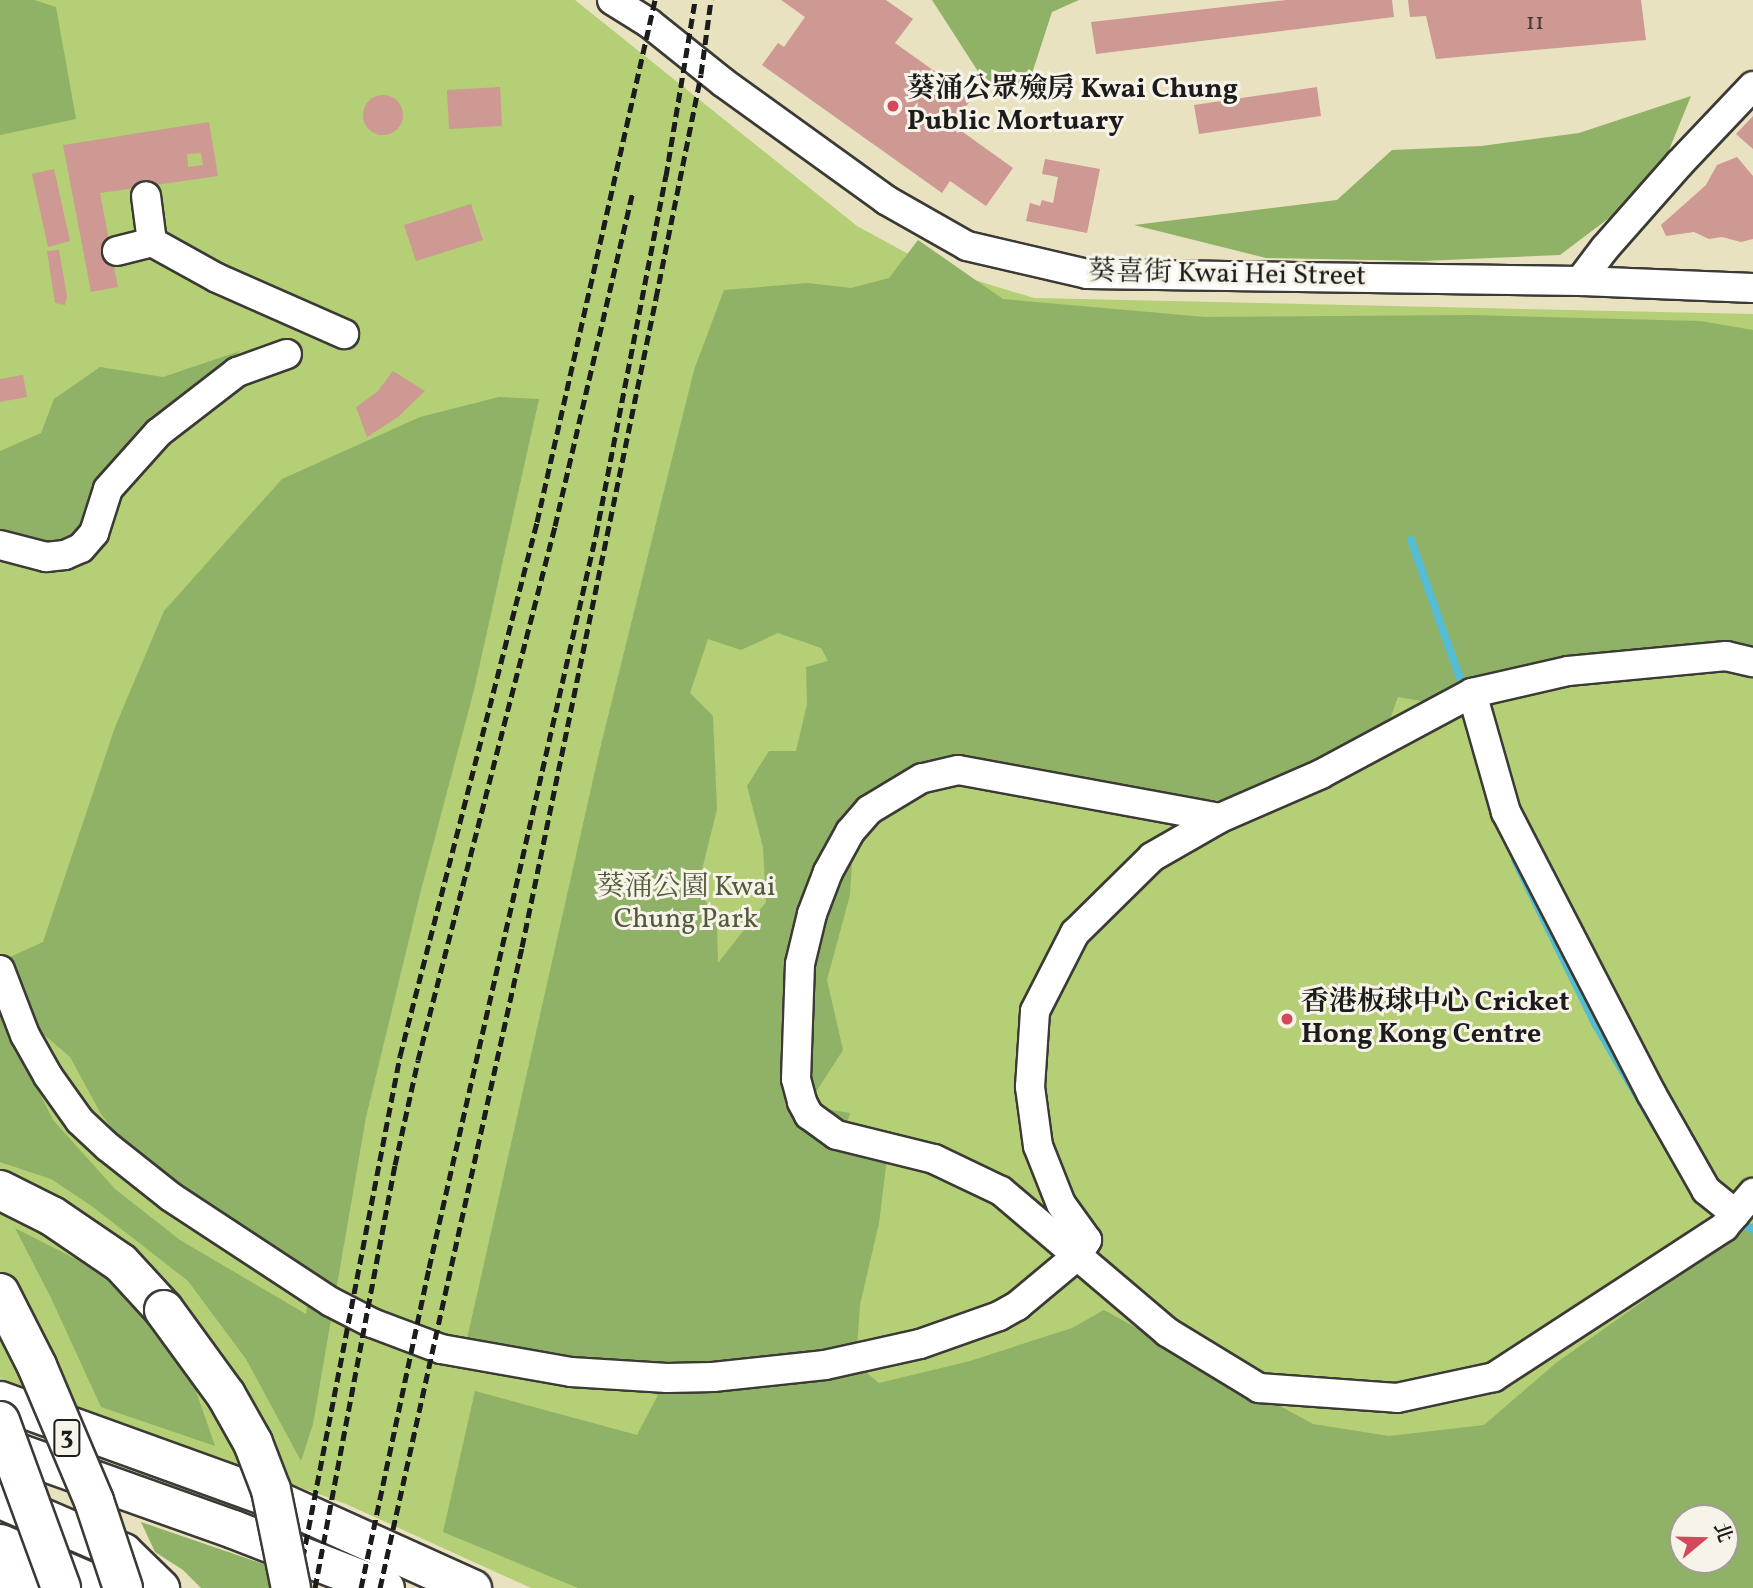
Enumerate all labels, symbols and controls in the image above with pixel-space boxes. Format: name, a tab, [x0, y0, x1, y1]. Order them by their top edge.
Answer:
house number: 11	[1526, 10, 1544, 38]
place label: 葵涌公眾殮房 Kwai Chung Public Mortuary	[907, 73, 1238, 139]
marker: 葵涌公眾殮房 Kwai Chung Public Mortuary	[885, 98, 901, 114]
street label: 葵喜街 Kwai Hei Street	[1088, 256, 1366, 294]
park label: 葵涌公園 Kwai Chung Park	[597, 871, 775, 937]
place label: 香港板球中心 Cricket Hong Kong Centre	[1301, 986, 1569, 1052]
marker: 香港板球中心 Cricket Hong Kong Centre	[1279, 1011, 1295, 1027]
road number: 3	[53, 1415, 81, 1460]
north arrow	[1669, 1504, 1739, 1574]
text: 北	[1707, 1520, 1737, 1546]

